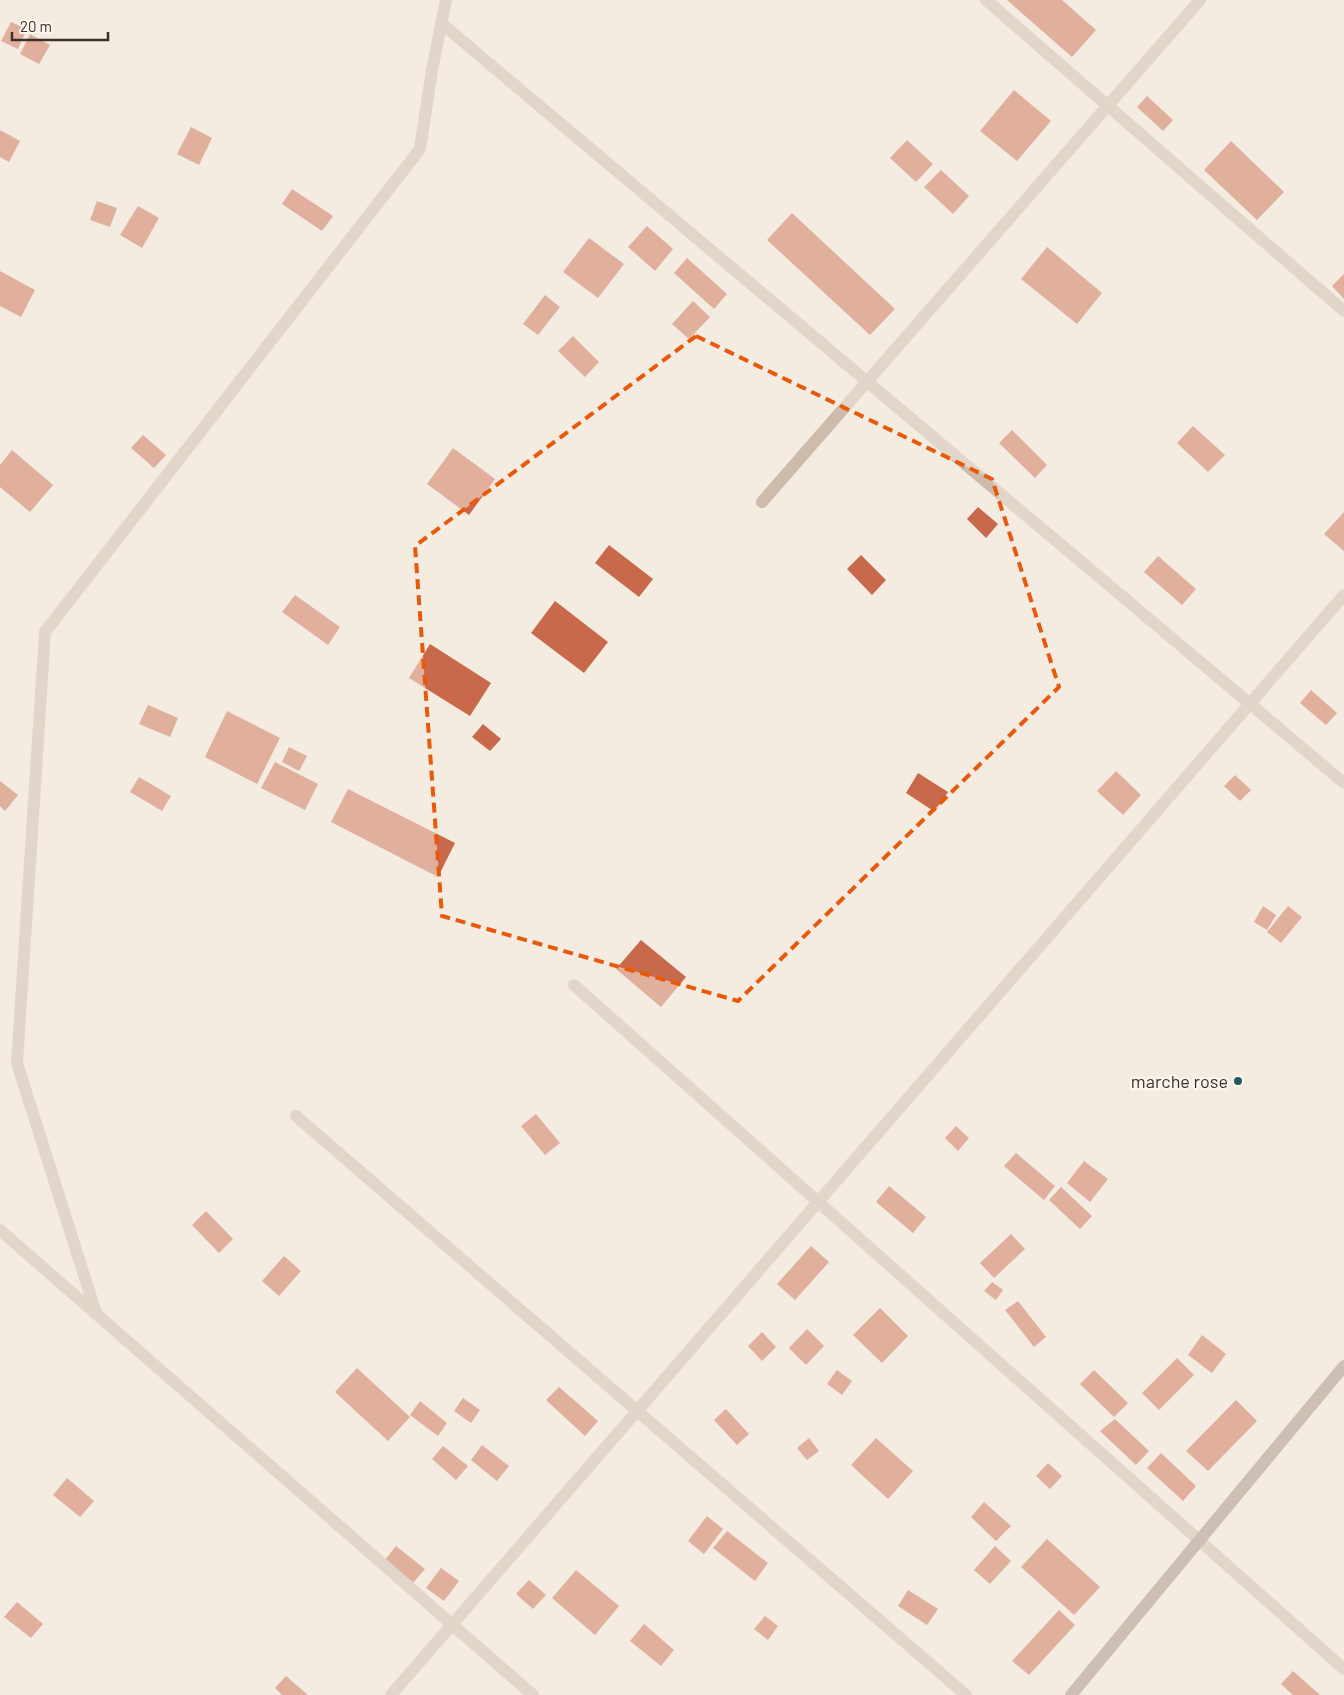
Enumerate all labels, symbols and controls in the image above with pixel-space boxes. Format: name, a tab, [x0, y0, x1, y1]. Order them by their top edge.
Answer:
scale bar	[12, 10, 109, 42]
text: 20 m	[20, 17, 52, 35]
place label: marche rose	[1131, 1070, 1228, 1092]
marker: marche rose	[1232, 1075, 1244, 1087]

